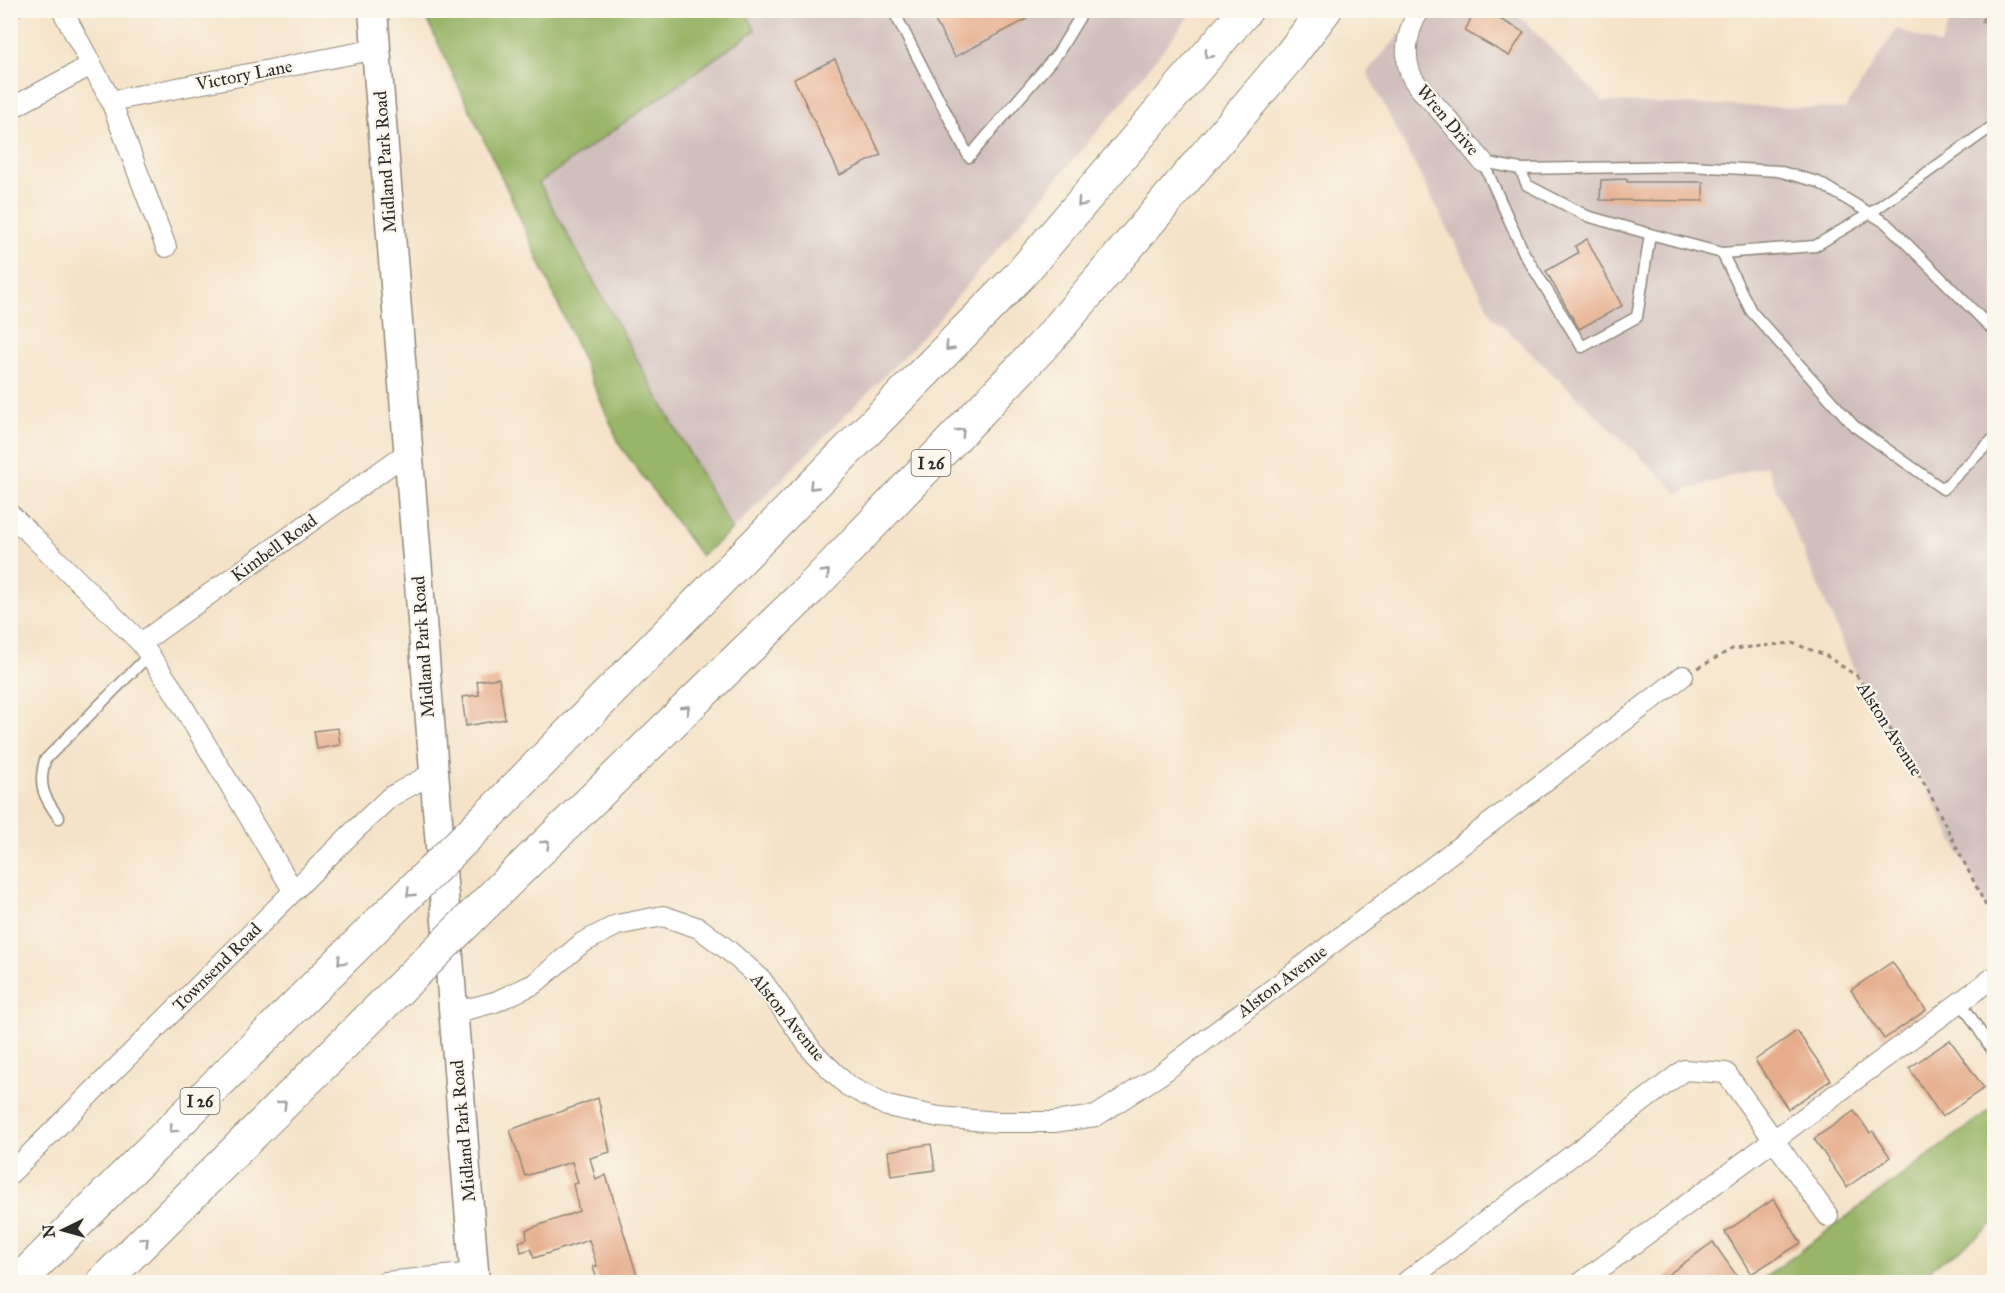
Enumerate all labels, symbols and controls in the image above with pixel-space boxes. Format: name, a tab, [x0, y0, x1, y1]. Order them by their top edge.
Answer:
one-way arrow	[1204, 48, 1215, 59]
street label: Victory Lane	[193, 55, 294, 95]
street label: Wren Drive	[1412, 80, 1484, 160]
street label: Midland Park Road	[369, 90, 401, 234]
one-way arrow	[1077, 196, 1088, 207]
one-way arrow	[946, 339, 957, 350]
one-way arrow	[954, 428, 965, 438]
road number: I 26	[912, 450, 950, 476]
one-way arrow	[809, 478, 820, 489]
street label: Kimbell Road	[227, 509, 321, 587]
one-way arrow	[819, 569, 830, 579]
street label: Midland Park Road	[407, 575, 439, 719]
street label: Alston Avenue	[1852, 677, 1928, 780]
one-way arrow	[679, 705, 690, 716]
one-way arrow	[539, 840, 549, 851]
one-way arrow	[407, 885, 418, 896]
street label: Townsend Road	[168, 918, 266, 1016]
street label: Alston Avenue	[1232, 940, 1331, 1023]
one-way arrow	[337, 954, 348, 965]
street label: Alston Avenue	[745, 968, 830, 1065]
street label: Midland Park Road	[446, 1059, 480, 1203]
road number: I 26	[180, 1088, 220, 1114]
one-way arrow	[276, 1100, 287, 1110]
one-way arrow	[169, 1121, 180, 1132]
north arrow	[33, 1200, 93, 1260]
text: N	[38, 1223, 59, 1239]
one-way arrow	[137, 1238, 148, 1249]

